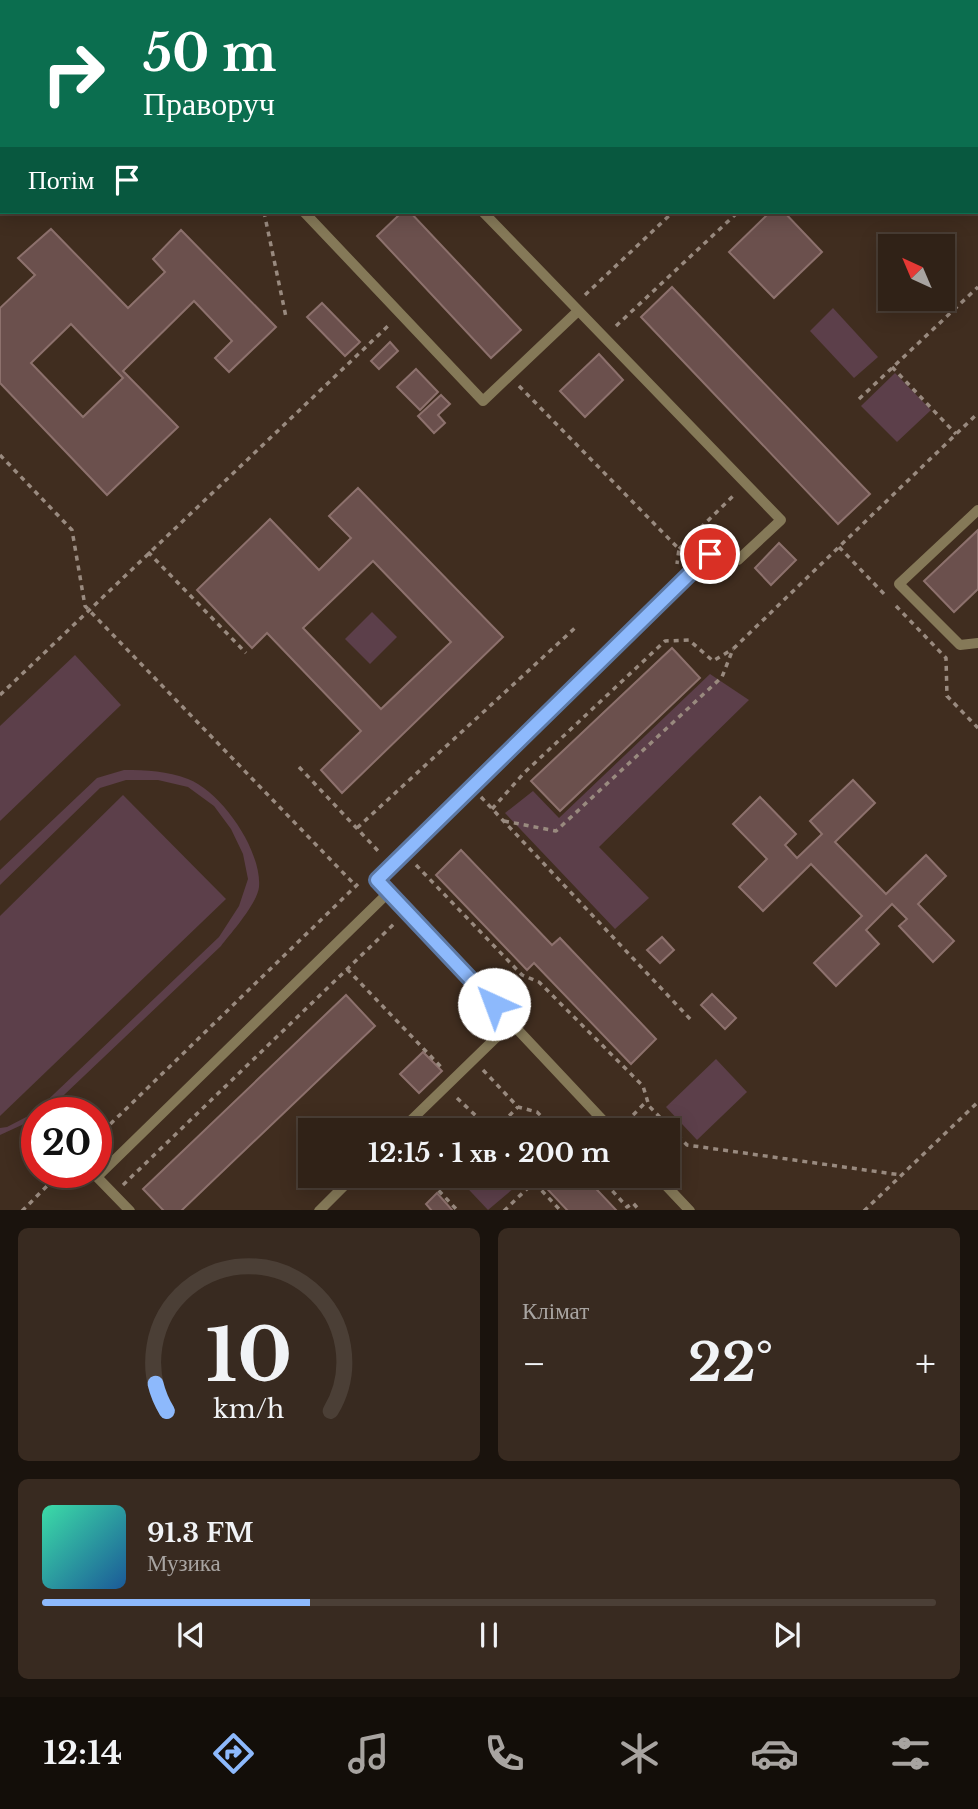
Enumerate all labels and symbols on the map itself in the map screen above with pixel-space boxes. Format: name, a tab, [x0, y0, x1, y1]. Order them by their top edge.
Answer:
north arrow	[878, 234, 956, 312]
pin	[680, 524, 740, 584]
position arrow	[457, 967, 531, 1041]
speed limit sign: 20	[21, 1097, 112, 1188]

